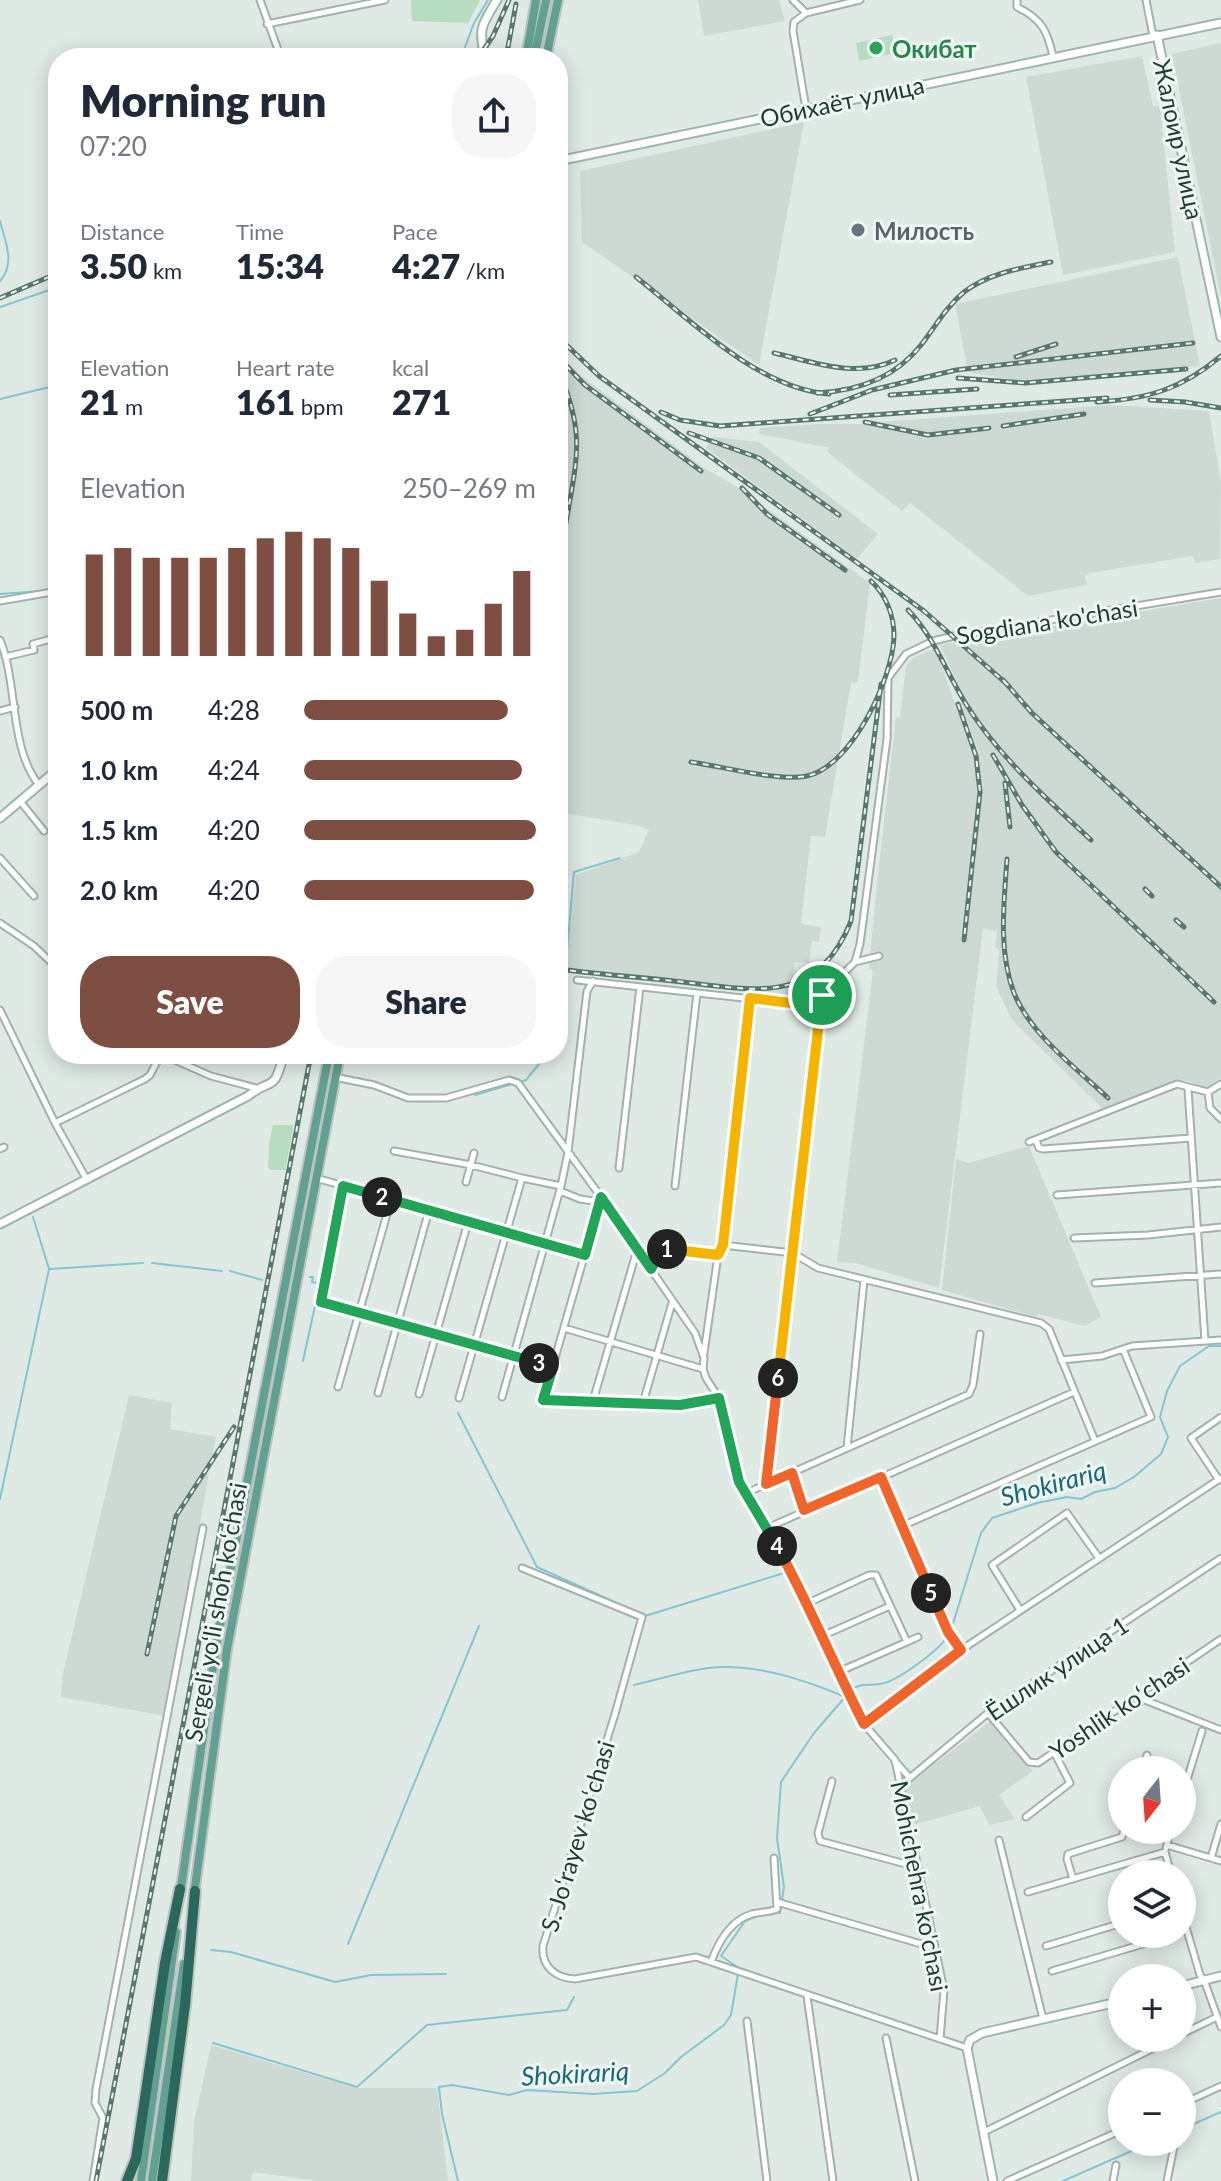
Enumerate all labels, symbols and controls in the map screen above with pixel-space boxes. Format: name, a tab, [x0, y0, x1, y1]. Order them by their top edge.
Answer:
place label: Окибат	[892, 34, 977, 63]
marker: Окибат	[867, 39, 885, 57]
street label: Жалоир улица	[1148, 56, 1210, 222]
street label: Обихаёт улица	[757, 69, 927, 133]
text: Morning run	[80, 74, 327, 126]
button: share	[452, 74, 536, 158]
text: 07:20	[80, 130, 147, 162]
place label: Милость	[874, 216, 975, 245]
text: Distance	[80, 218, 164, 245]
text: Time	[236, 218, 284, 245]
text: Pace	[392, 218, 438, 245]
marker: Милость	[849, 221, 867, 239]
text: 3.50	[80, 245, 147, 286]
text: 15:34	[236, 245, 324, 286]
text: 4:27	[392, 245, 460, 286]
text: km	[147, 257, 182, 284]
text: /km	[460, 257, 505, 284]
text: Elevation	[80, 354, 169, 381]
text: Heart rate	[236, 354, 335, 381]
text: kcal	[392, 354, 429, 381]
text: 21	[80, 381, 119, 422]
text: 161	[236, 381, 295, 422]
text: 271	[392, 381, 451, 422]
text: m	[119, 393, 143, 420]
text: bpm	[295, 393, 344, 420]
text: Elevation	[80, 472, 186, 504]
text: 250–269 m	[402, 472, 536, 504]
street label: Sogdiana ko'chasi	[954, 592, 1140, 650]
text: 500 m	[80, 694, 153, 726]
text: 4:28	[208, 694, 260, 726]
text: 1.0 km	[80, 754, 158, 786]
text: 4:24	[208, 754, 260, 786]
text: 1.5 km	[80, 814, 158, 846]
text: 4:20	[208, 814, 260, 846]
text: 2.0 km	[80, 874, 158, 906]
text: 4:20	[208, 874, 260, 906]
button: Save	[80, 956, 300, 1048]
button: Share	[316, 956, 536, 1048]
pin	[788, 961, 856, 1029]
icon: arrive	[800, 973, 844, 1017]
pin: 2	[362, 1177, 402, 1217]
text: 2	[376, 1183, 388, 1210]
pin: 1	[647, 1229, 687, 1269]
text: 1	[661, 1235, 673, 1262]
pin: 3	[519, 1343, 559, 1383]
text: 3	[533, 1349, 545, 1376]
pin: 6	[758, 1358, 798, 1398]
text: 6	[772, 1364, 784, 1391]
water label: Shokirariq	[997, 1454, 1109, 1512]
street label: Sergeli yo‘li shoh ko‘chasi	[178, 1480, 252, 1744]
pin: 4	[757, 1526, 797, 1566]
text: 4	[771, 1532, 783, 1559]
pin: 5	[911, 1573, 951, 1613]
text: 5	[925, 1579, 937, 1606]
street label: Ёшлик улица 1	[980, 1610, 1134, 1726]
street label: Yoshlik koʻchasi	[1043, 1651, 1195, 1765]
street label: S. Joʻrayev koʻchasi	[534, 1737, 620, 1935]
north arrow	[1108, 1756, 1196, 1844]
map controls	[1108, 1756, 1196, 2156]
street label: Mohichehra ko'chasi	[885, 1778, 955, 1994]
button: layers	[1108, 1860, 1196, 1948]
button: +	[1108, 1964, 1196, 2052]
water label: Shokirariq	[520, 2054, 630, 2092]
button: −	[1108, 2068, 1196, 2156]

